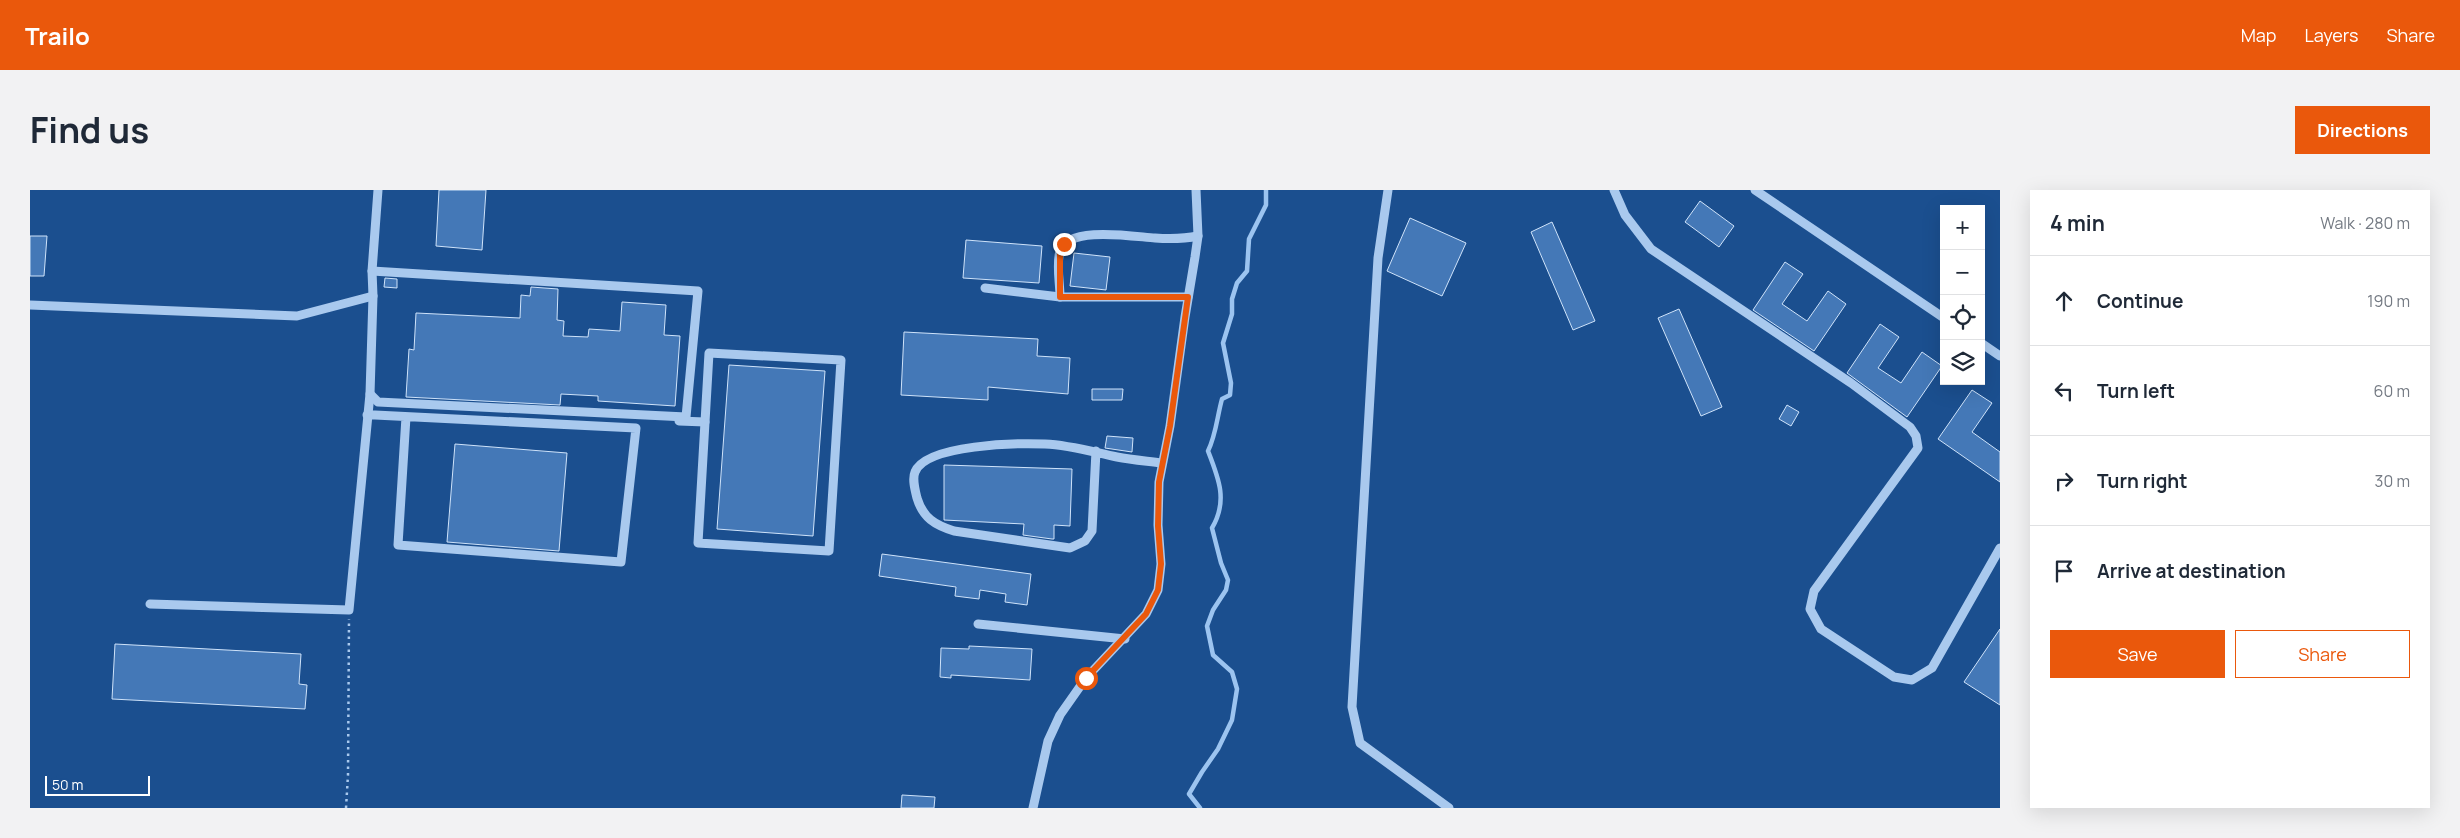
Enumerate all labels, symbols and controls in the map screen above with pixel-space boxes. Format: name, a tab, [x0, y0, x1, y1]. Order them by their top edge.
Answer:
text: Trailo	[25, 19, 90, 52]
text: Map	[2241, 23, 2276, 47]
text: Layers	[2304, 23, 2358, 47]
text: Share	[2386, 23, 2435, 47]
text: Find us	[30, 106, 149, 154]
button: Directions	[2295, 106, 2430, 154]
map controls	[1940, 205, 1985, 385]
button: +	[1940, 205, 1985, 250]
text: 4 min	[2050, 209, 2105, 237]
text: Walk · 280 m	[2320, 212, 2410, 234]
route end	[1053, 233, 1076, 256]
button: −	[1940, 250, 1985, 295]
icon: ahead	[2050, 287, 2078, 315]
text: Continue	[2097, 288, 2183, 314]
text: 190 m	[2367, 290, 2410, 312]
button: locate	[1940, 295, 1985, 340]
button: layers	[1940, 340, 1985, 385]
icon: left	[2050, 377, 2078, 405]
text: Turn left	[2097, 378, 2175, 404]
text: 60 m	[2374, 380, 2410, 402]
icon: right	[2050, 467, 2078, 495]
text: Turn right	[2097, 468, 2187, 494]
text: 30 m	[2375, 470, 2410, 492]
icon: arrive	[2050, 557, 2078, 585]
text: Arrive at destination	[2097, 558, 2286, 584]
button: Save	[2050, 630, 2225, 678]
button: Share	[2235, 630, 2410, 678]
route start	[1075, 667, 1098, 690]
scale bar	[45, 773, 150, 796]
text: 50 m	[52, 775, 83, 794]

